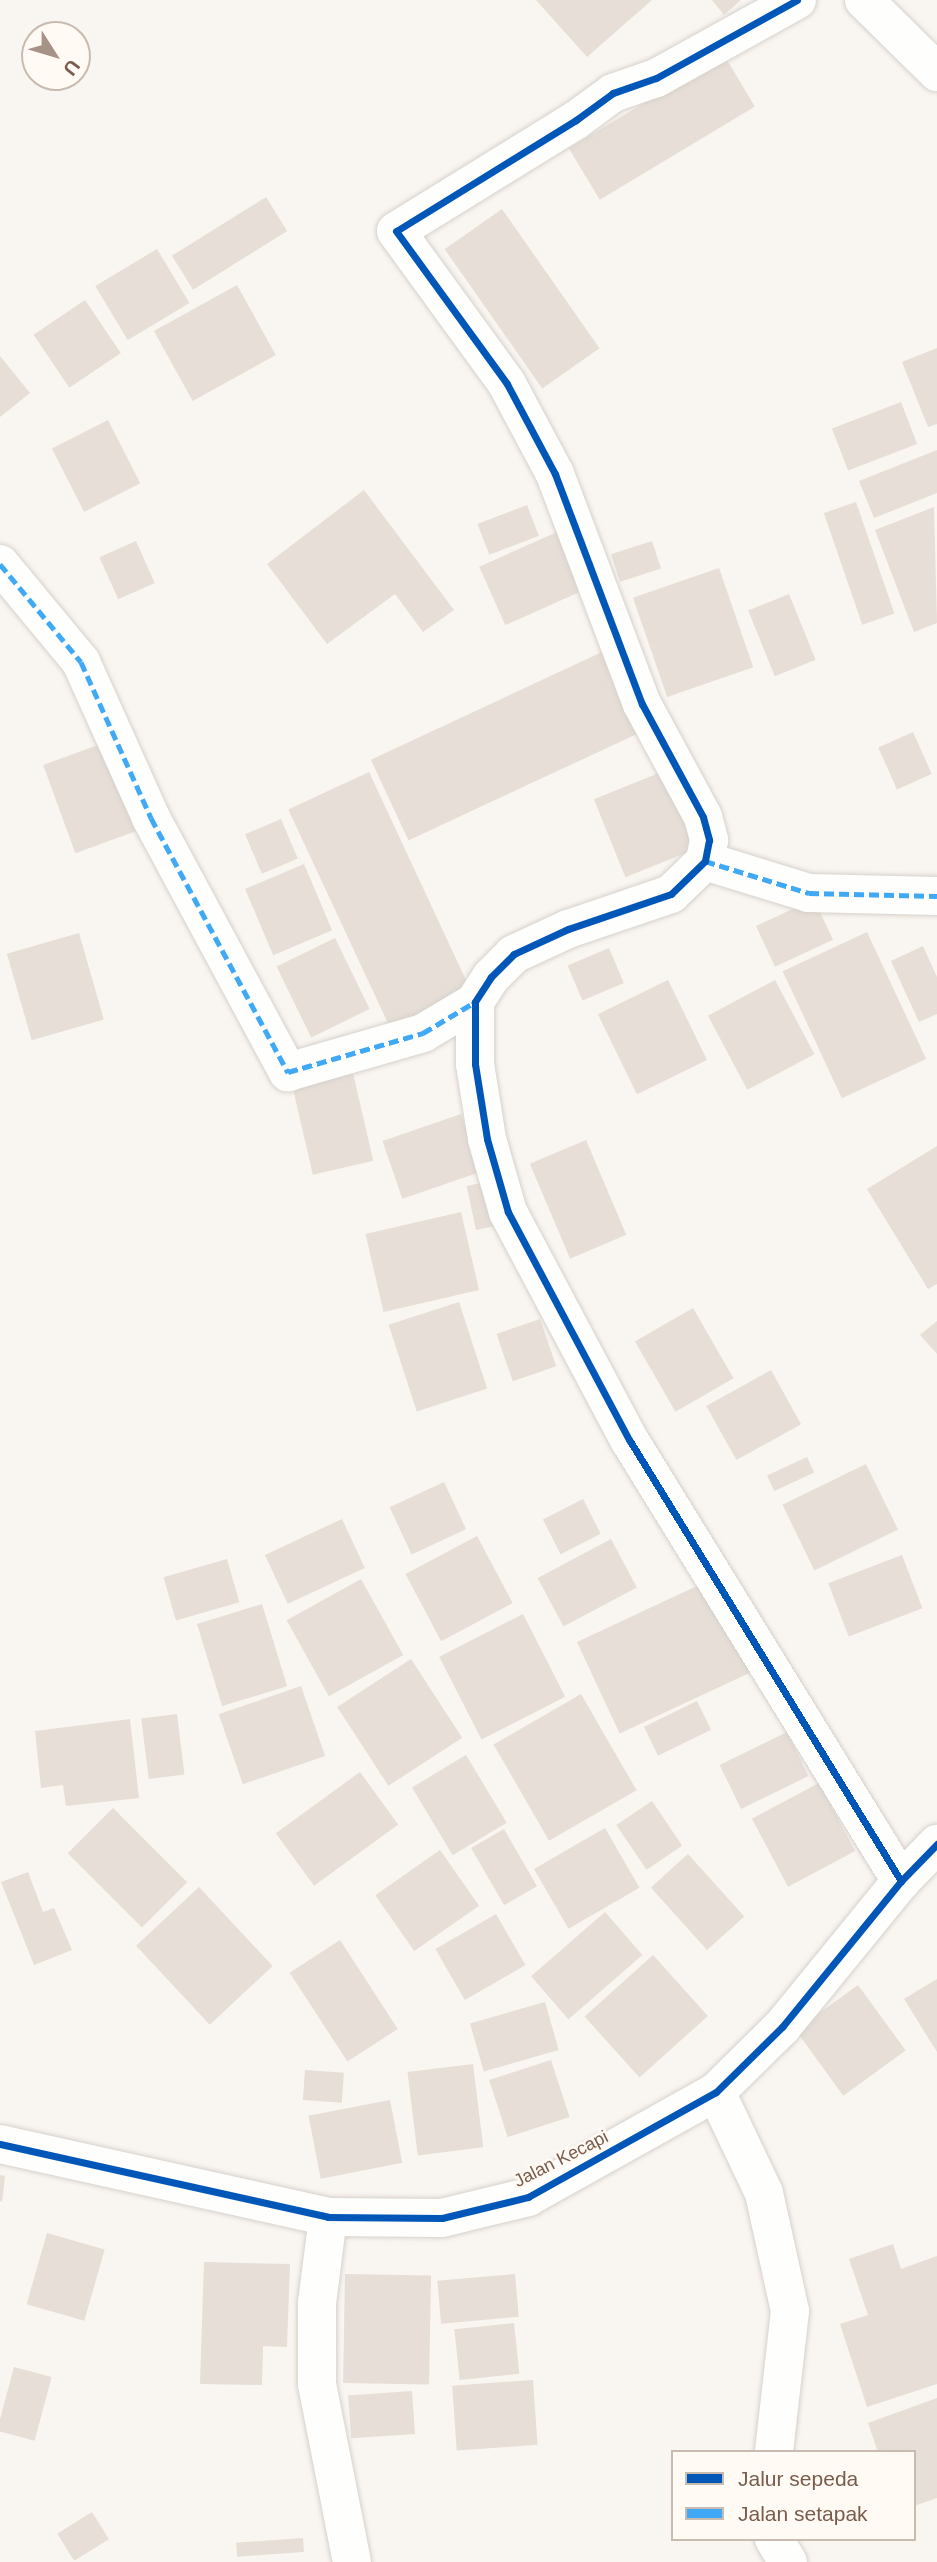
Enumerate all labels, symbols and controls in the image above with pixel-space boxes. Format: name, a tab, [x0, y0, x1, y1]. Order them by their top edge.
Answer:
north arrow	[21, 21, 91, 91]
text: U	[59, 56, 84, 80]
street label: Jalan Kecapi	[510, 2126, 612, 2192]
legend	[671, 2450, 916, 2541]
text: Jalur sepeda	[738, 2467, 858, 2490]
text: Jalan setapak	[738, 2502, 868, 2525]

